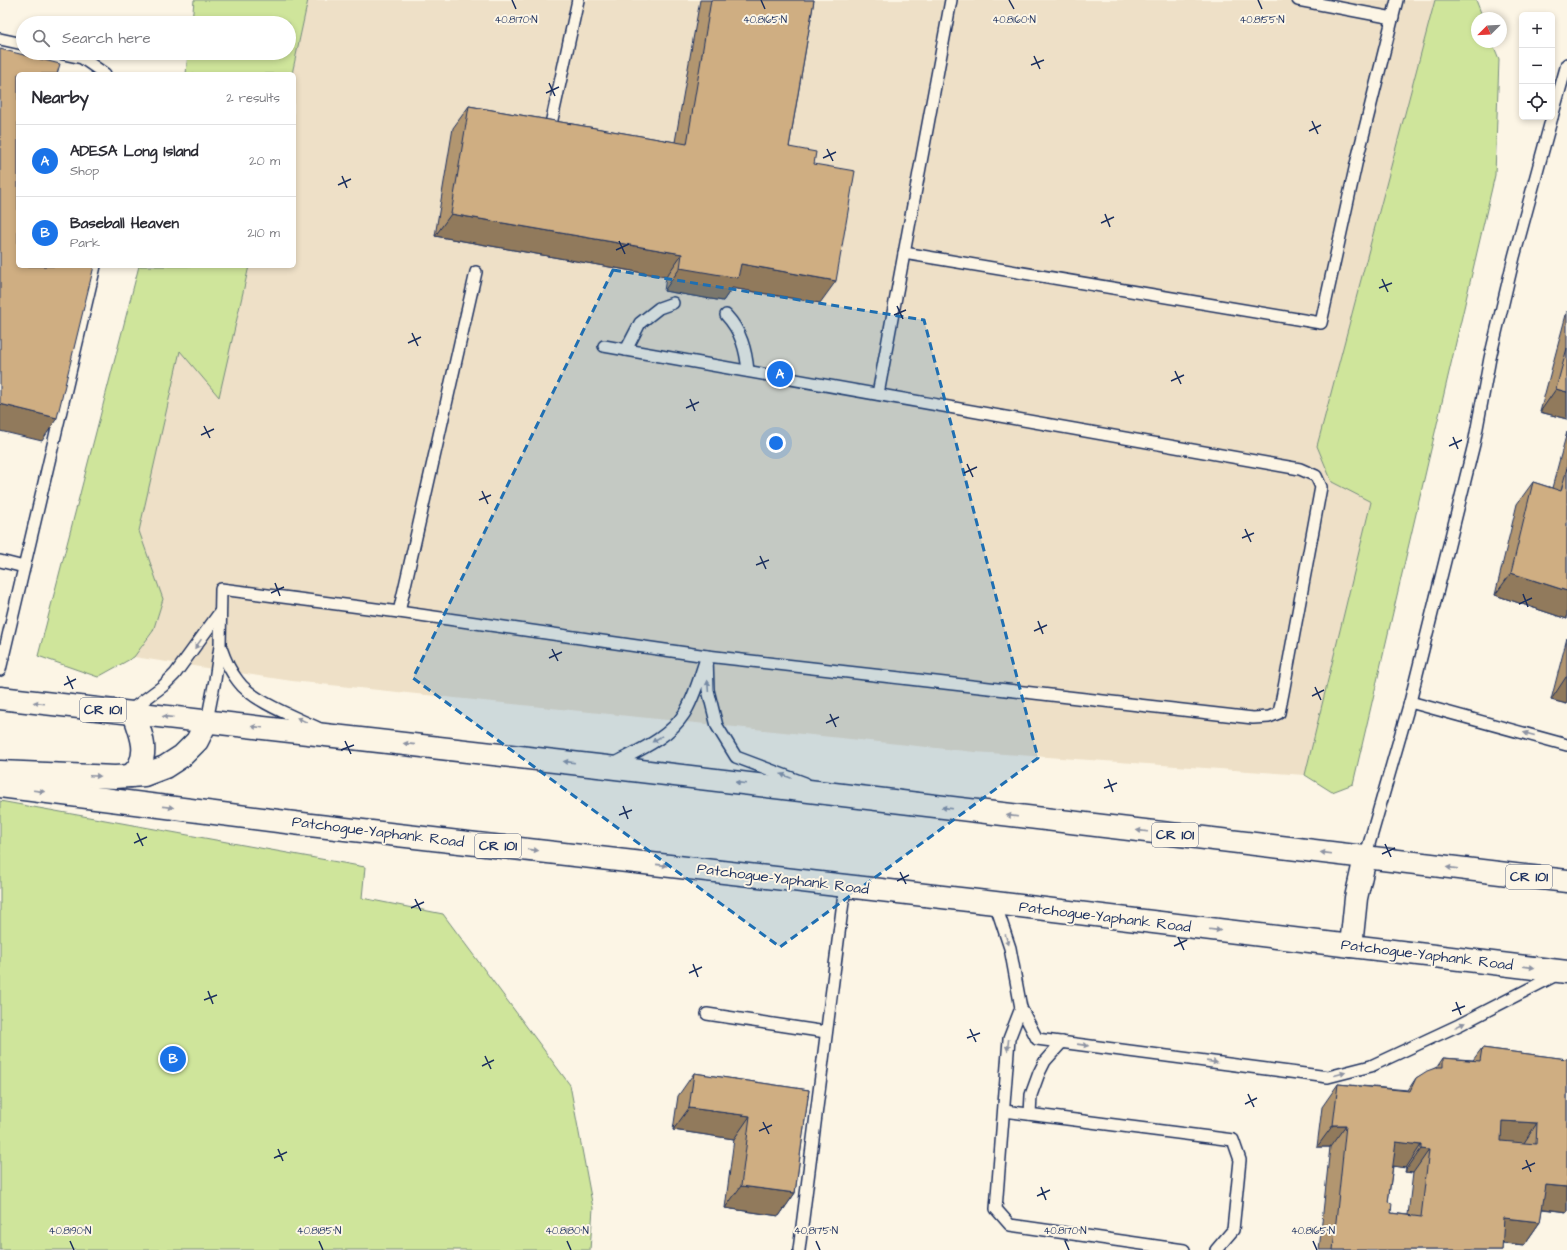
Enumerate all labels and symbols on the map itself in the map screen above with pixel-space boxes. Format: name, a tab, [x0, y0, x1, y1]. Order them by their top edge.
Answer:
north arrow	[1471, 12, 1507, 48]
text: 40.8170°N	[494, 13, 538, 27]
text: 40.8165°N	[743, 13, 787, 27]
text: 40.8160°N	[992, 13, 1036, 27]
text: 40.8155°N	[1240, 13, 1284, 27]
pin: A	[767, 359, 793, 389]
your location	[766, 433, 786, 453]
one-way arrow	[194, 638, 202, 649]
one-way arrow	[705, 680, 712, 692]
road number: CR 101	[80, 698, 126, 722]
one-way arrow	[33, 700, 45, 706]
one-way arrow	[162, 714, 174, 720]
one-way arrow	[296, 717, 308, 723]
one-way arrow	[251, 724, 263, 731]
one-way arrow	[1523, 731, 1536, 737]
one-way arrow	[651, 736, 663, 743]
one-way arrow	[403, 741, 415, 748]
one-way arrow	[563, 759, 575, 765]
one-way arrow	[779, 772, 791, 778]
one-way arrow	[89, 773, 102, 779]
one-way arrow	[735, 780, 747, 786]
one-way arrow	[33, 788, 45, 794]
one-way arrow	[162, 804, 174, 810]
one-way arrow	[941, 805, 953, 811]
street label: Patchogue-Yaphank Road	[291, 811, 465, 854]
one-way arrow	[1006, 813, 1019, 819]
road number: CR 101	[1152, 823, 1198, 847]
one-way arrow	[1136, 828, 1148, 834]
road number: CR 101	[475, 834, 521, 858]
one-way arrow	[527, 847, 539, 853]
one-way arrow	[1320, 850, 1332, 856]
street label: Patchogue-Yaphank Road	[696, 858, 870, 901]
one-way arrow	[656, 862, 668, 868]
one-way arrow	[1446, 865, 1458, 871]
road number: CR 101	[1506, 865, 1552, 889]
street label: Patchogue-Yaphank Road	[1018, 896, 1192, 939]
one-way arrow	[1209, 927, 1221, 933]
street label: Patchogue-Yaphank Road	[1340, 934, 1514, 977]
one-way arrow	[1005, 935, 1011, 947]
one-way arrow	[1523, 964, 1535, 970]
one-way arrow	[1454, 1022, 1466, 1028]
one-way arrow	[1005, 1039, 1012, 1051]
one-way arrow	[1077, 1042, 1089, 1048]
pin: B	[160, 1044, 186, 1074]
one-way arrow	[1205, 1059, 1218, 1065]
one-way arrow	[1334, 1071, 1346, 1077]
text: 40.8190°N	[49, 1224, 91, 1238]
text: 40.8185°N	[297, 1224, 341, 1238]
text: 40.8180°N	[545, 1224, 589, 1238]
text: 40.8175°N	[794, 1224, 838, 1238]
text: 40.8170°N	[1043, 1224, 1087, 1238]
text: 40.8165°N	[1291, 1224, 1335, 1238]

